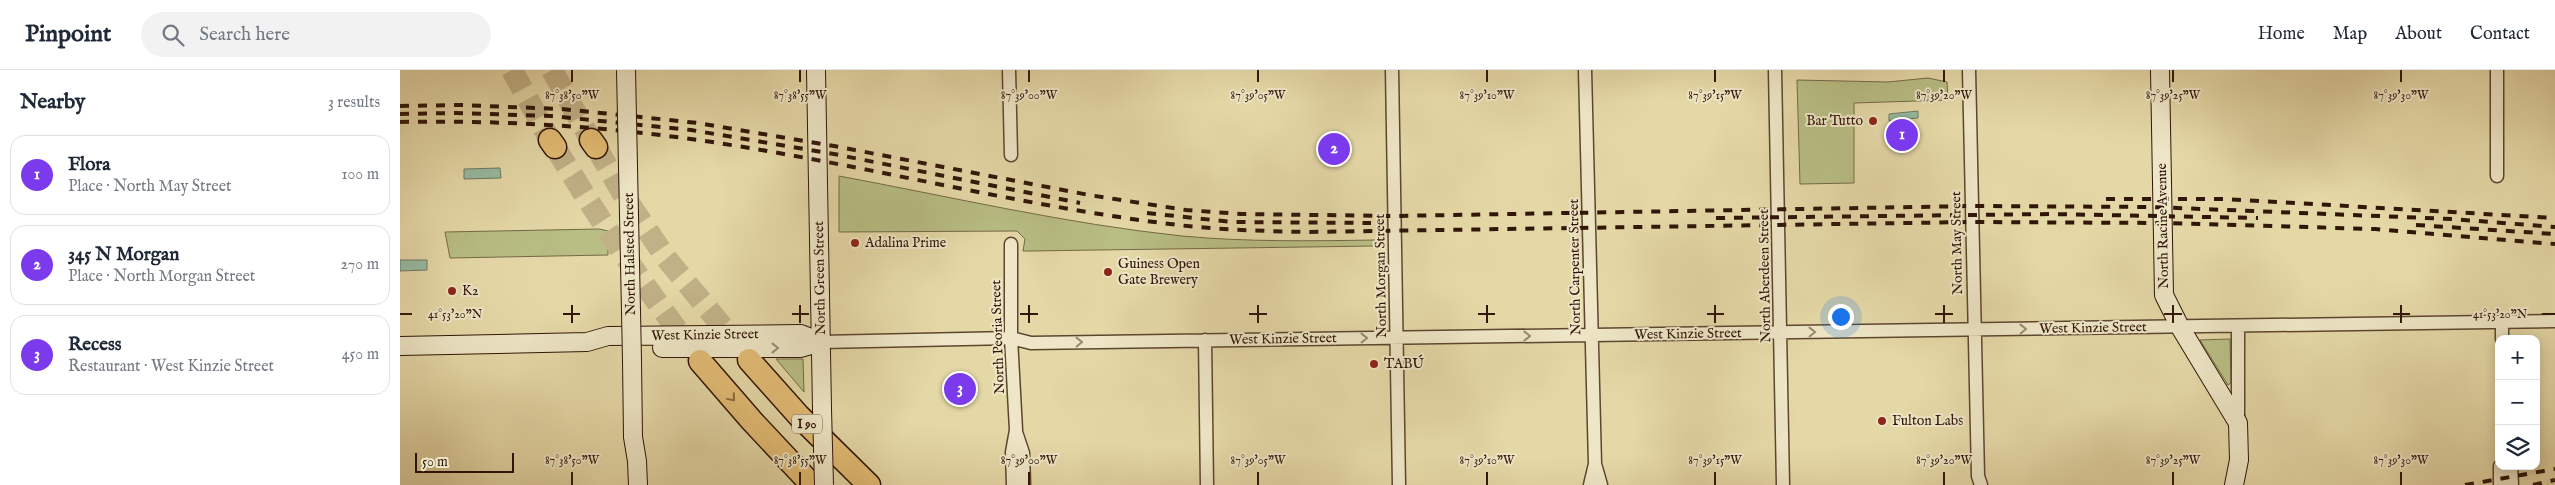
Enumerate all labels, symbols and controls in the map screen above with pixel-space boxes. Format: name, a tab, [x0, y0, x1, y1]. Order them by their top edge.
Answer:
search box	[141, 12, 491, 57]
text: Pinpoint	[25, 19, 111, 50]
icon: search	[159, 21, 187, 49]
text: Search here	[199, 23, 290, 47]
text: Home	[2258, 23, 2305, 46]
text: Map	[2333, 23, 2367, 46]
text: About	[2395, 23, 2442, 46]
text: Contact	[2470, 23, 2530, 46]
text: 87°38'50"W	[545, 88, 600, 103]
text: 87°38'55"W	[774, 88, 827, 103]
text: 87°39'00"W	[1001, 88, 1058, 103]
text: 87°39'05"W	[1231, 88, 1286, 103]
text: 87°39'10"W	[1460, 88, 1515, 103]
text: 87°39'15"W	[1688, 88, 1742, 103]
text: 87°39'20"W	[1916, 88, 1973, 103]
text: 87°39'25"W	[2146, 88, 2201, 103]
text: 87°39'30"W	[2374, 88, 2429, 103]
text: Nearby	[20, 89, 85, 116]
text: 3 results	[328, 93, 380, 113]
place label: Bar Tutto	[1806, 112, 1863, 130]
marker: Bar Tutto	[1867, 115, 1879, 127]
pin: 1	[1886, 116, 1918, 154]
pin: 2	[1318, 130, 1350, 168]
text: Flora	[68, 153, 111, 177]
street label: North Racine Avenue	[2153, 162, 2173, 289]
text: 1	[34, 165, 40, 185]
text: 100 m	[342, 165, 379, 185]
text: Place · North May Street	[68, 177, 232, 197]
street label: North May Street	[1947, 191, 1967, 295]
street label: North Halsted Street	[620, 192, 640, 316]
street label: North Carpenter Street	[1565, 198, 1585, 335]
street label: North Aberdeen Street	[1755, 209, 1775, 343]
street label: North Morgan Street	[1371, 214, 1391, 338]
street label: North Green Street	[810, 221, 830, 335]
place label: Adalina Prime	[864, 234, 947, 252]
marker: Adalina Prime	[849, 237, 861, 249]
text: 345 N Morgan	[68, 243, 179, 267]
text: 2	[33, 255, 41, 275]
text: 270 m	[340, 255, 379, 275]
place label: Guiness Open Gate Brewery	[1118, 255, 1201, 289]
marker: Guiness Open Gate Brewery	[1102, 266, 1114, 278]
text: Place · North Morgan Street	[68, 267, 255, 287]
street label: North Peoria Street	[987, 279, 1009, 394]
place label: K2	[462, 282, 479, 300]
marker: K2	[446, 285, 458, 297]
your location	[1828, 304, 1854, 330]
text: 41°53'20"N	[428, 307, 483, 322]
text: 41°53'20"N	[2473, 307, 2528, 322]
street label: West Kinzie Street	[2039, 318, 2147, 338]
street label: West Kinzie Street	[1634, 324, 1742, 344]
one-way arrow	[2020, 324, 2027, 334]
street label: West Kinzie Street	[651, 325, 759, 345]
one-way arrow	[1808, 327, 1816, 337]
street label: West Kinzie Street	[1229, 329, 1337, 349]
one-way arrow	[1524, 331, 1531, 341]
text: Recess	[68, 333, 121, 357]
one-way arrow	[1361, 333, 1369, 343]
map controls	[2495, 335, 2540, 470]
button: +	[2495, 335, 2540, 380]
one-way arrow	[1076, 337, 1084, 347]
one-way arrow	[772, 343, 780, 353]
text: 3	[34, 345, 40, 365]
text: 450 m	[342, 345, 379, 365]
place label: TABÚ	[1384, 354, 1424, 373]
text: Restaurant · West Kinzie Street	[68, 357, 274, 377]
marker: TABÚ	[1368, 358, 1380, 370]
pin: 3	[944, 370, 976, 408]
button: −	[2495, 380, 2540, 425]
one-way arrow	[726, 392, 735, 401]
place label: Fulton Labs	[1892, 412, 1963, 430]
road number: I 90	[792, 414, 822, 434]
marker: Fulton Labs	[1876, 415, 1888, 427]
button: layers	[2495, 425, 2540, 470]
scale bar	[415, 450, 514, 473]
text: 50 m	[422, 453, 448, 471]
text: 87°38'50"W	[545, 453, 600, 468]
text: 87°38'55"W	[774, 453, 827, 468]
text: 87°39'00"W	[1001, 453, 1058, 468]
text: 87°39'05"W	[1231, 453, 1286, 468]
text: 87°39'10"W	[1460, 453, 1515, 468]
text: 87°39'15"W	[1688, 453, 1742, 468]
text: 87°39'20"W	[1916, 453, 1973, 468]
text: 87°39'25"W	[2146, 453, 2201, 468]
text: 87°39'30"W	[2374, 453, 2429, 468]

